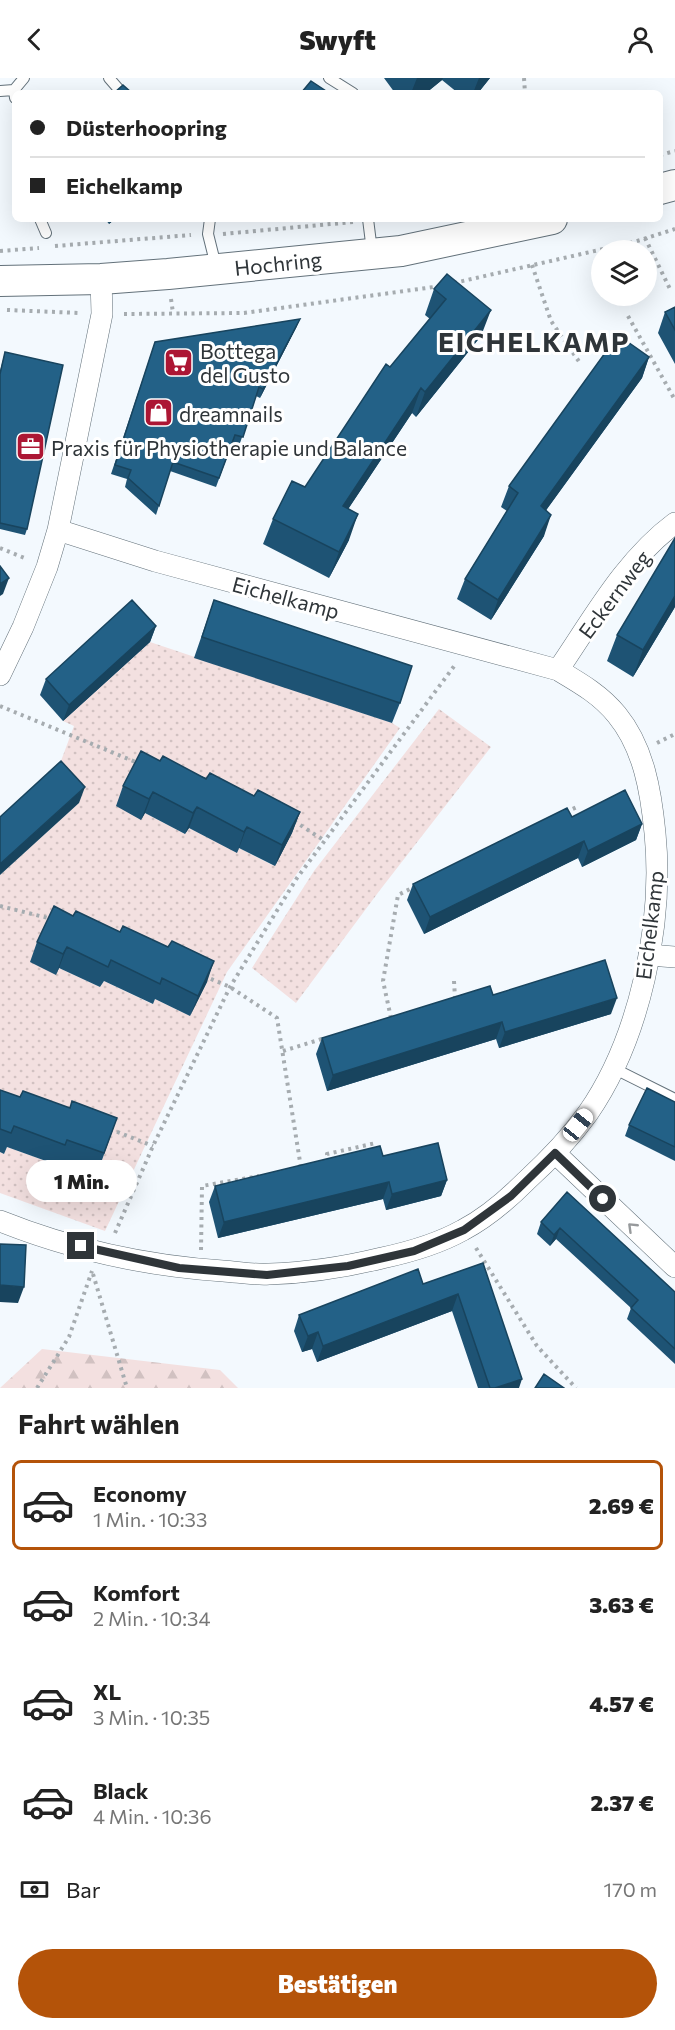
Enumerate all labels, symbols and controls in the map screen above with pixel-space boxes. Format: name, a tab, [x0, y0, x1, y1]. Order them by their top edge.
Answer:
icon: back	[18, 23, 51, 56]
text: Swyft	[299, 23, 376, 56]
icon: person	[624, 23, 657, 56]
text: Düsterhoopring	[66, 114, 227, 141]
text: Eichelkamp	[66, 172, 183, 199]
map controls	[591, 240, 657, 306]
button: layers	[591, 240, 657, 306]
street label: Hochring	[233, 246, 323, 280]
district label: EICHELKAMP	[438, 325, 630, 358]
place label: Bottega del Gusto	[200, 338, 290, 387]
supermarket icon: Bottega del Gusto	[163, 346, 195, 378]
shop icon: dreamnails	[142, 397, 174, 429]
place label: dreamnails	[179, 401, 283, 426]
office icon: Praxis für Physiotherapie und Balance	[14, 431, 46, 463]
place label: Praxis für Physiotherapie und Balance	[51, 435, 407, 460]
street label: Eckernweg	[573, 545, 655, 643]
street label: Eichelkamp	[230, 571, 342, 623]
street label: Eichelkamp	[630, 869, 668, 981]
car	[560, 1105, 596, 1145]
callout: 1 Min.	[26, 1159, 136, 1201]
text: 1 Min.	[54, 1169, 109, 1193]
route start	[589, 1185, 616, 1212]
one-way arrow	[628, 1223, 639, 1234]
route end	[67, 1232, 94, 1259]
text: Fahrt wählen	[18, 1407, 180, 1440]
icon: car	[21, 1478, 75, 1532]
text: Economy	[93, 1480, 187, 1507]
text: 2.69 €	[589, 1492, 654, 1519]
text: 1 Min. · 10:33	[93, 1507, 207, 1531]
icon: car	[21, 1577, 75, 1631]
text: Komfort	[93, 1579, 180, 1606]
text: 3.63 €	[589, 1591, 654, 1618]
text: 2 Min. · 10:34	[93, 1606, 211, 1630]
icon: car	[21, 1676, 75, 1730]
text: XL	[93, 1678, 121, 1705]
text: 4.57 €	[589, 1690, 654, 1717]
text: 3 Min. · 10:35	[93, 1705, 210, 1729]
icon: car	[21, 1775, 75, 1829]
text: Black	[93, 1777, 148, 1804]
text: 2.37 €	[590, 1789, 654, 1816]
text: 4 Min. · 10:36	[93, 1804, 212, 1828]
icon: cash	[18, 1873, 51, 1906]
text: Bar	[66, 1876, 101, 1903]
text: 170 m	[604, 1877, 657, 1901]
button: Bestätigen	[18, 1949, 657, 2018]

